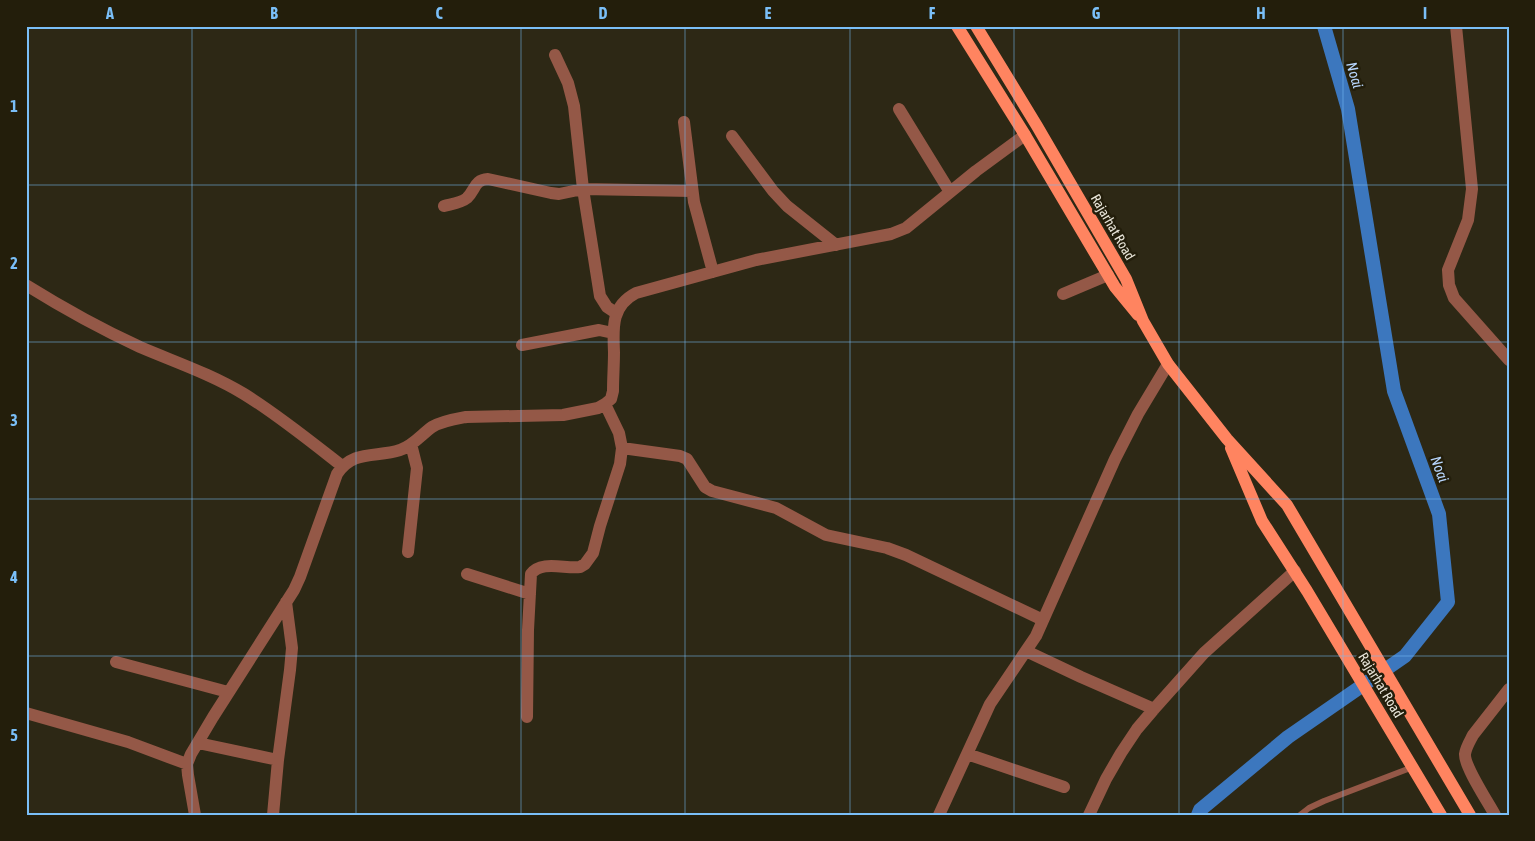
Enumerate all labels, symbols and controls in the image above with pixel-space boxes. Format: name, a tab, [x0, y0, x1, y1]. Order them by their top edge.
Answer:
text: A	[105, 4, 114, 22]
text: B	[270, 4, 278, 22]
text: C	[435, 4, 443, 22]
text: D	[599, 4, 608, 22]
text: E	[765, 4, 772, 22]
text: F	[929, 4, 936, 22]
text: G	[1092, 4, 1101, 22]
text: H	[1256, 4, 1266, 22]
text: I	[1423, 4, 1427, 22]
water label: Noai	[1343, 60, 1367, 91]
text: 1	[10, 97, 18, 115]
street label: Rajarhat Road	[1088, 191, 1138, 263]
text: 2	[10, 254, 18, 272]
text: 3	[10, 411, 18, 429]
water label: Noai	[1428, 454, 1453, 485]
text: 4	[9, 568, 18, 586]
street label: Rajarhat Road	[1355, 649, 1407, 721]
text: 5	[10, 726, 18, 744]

